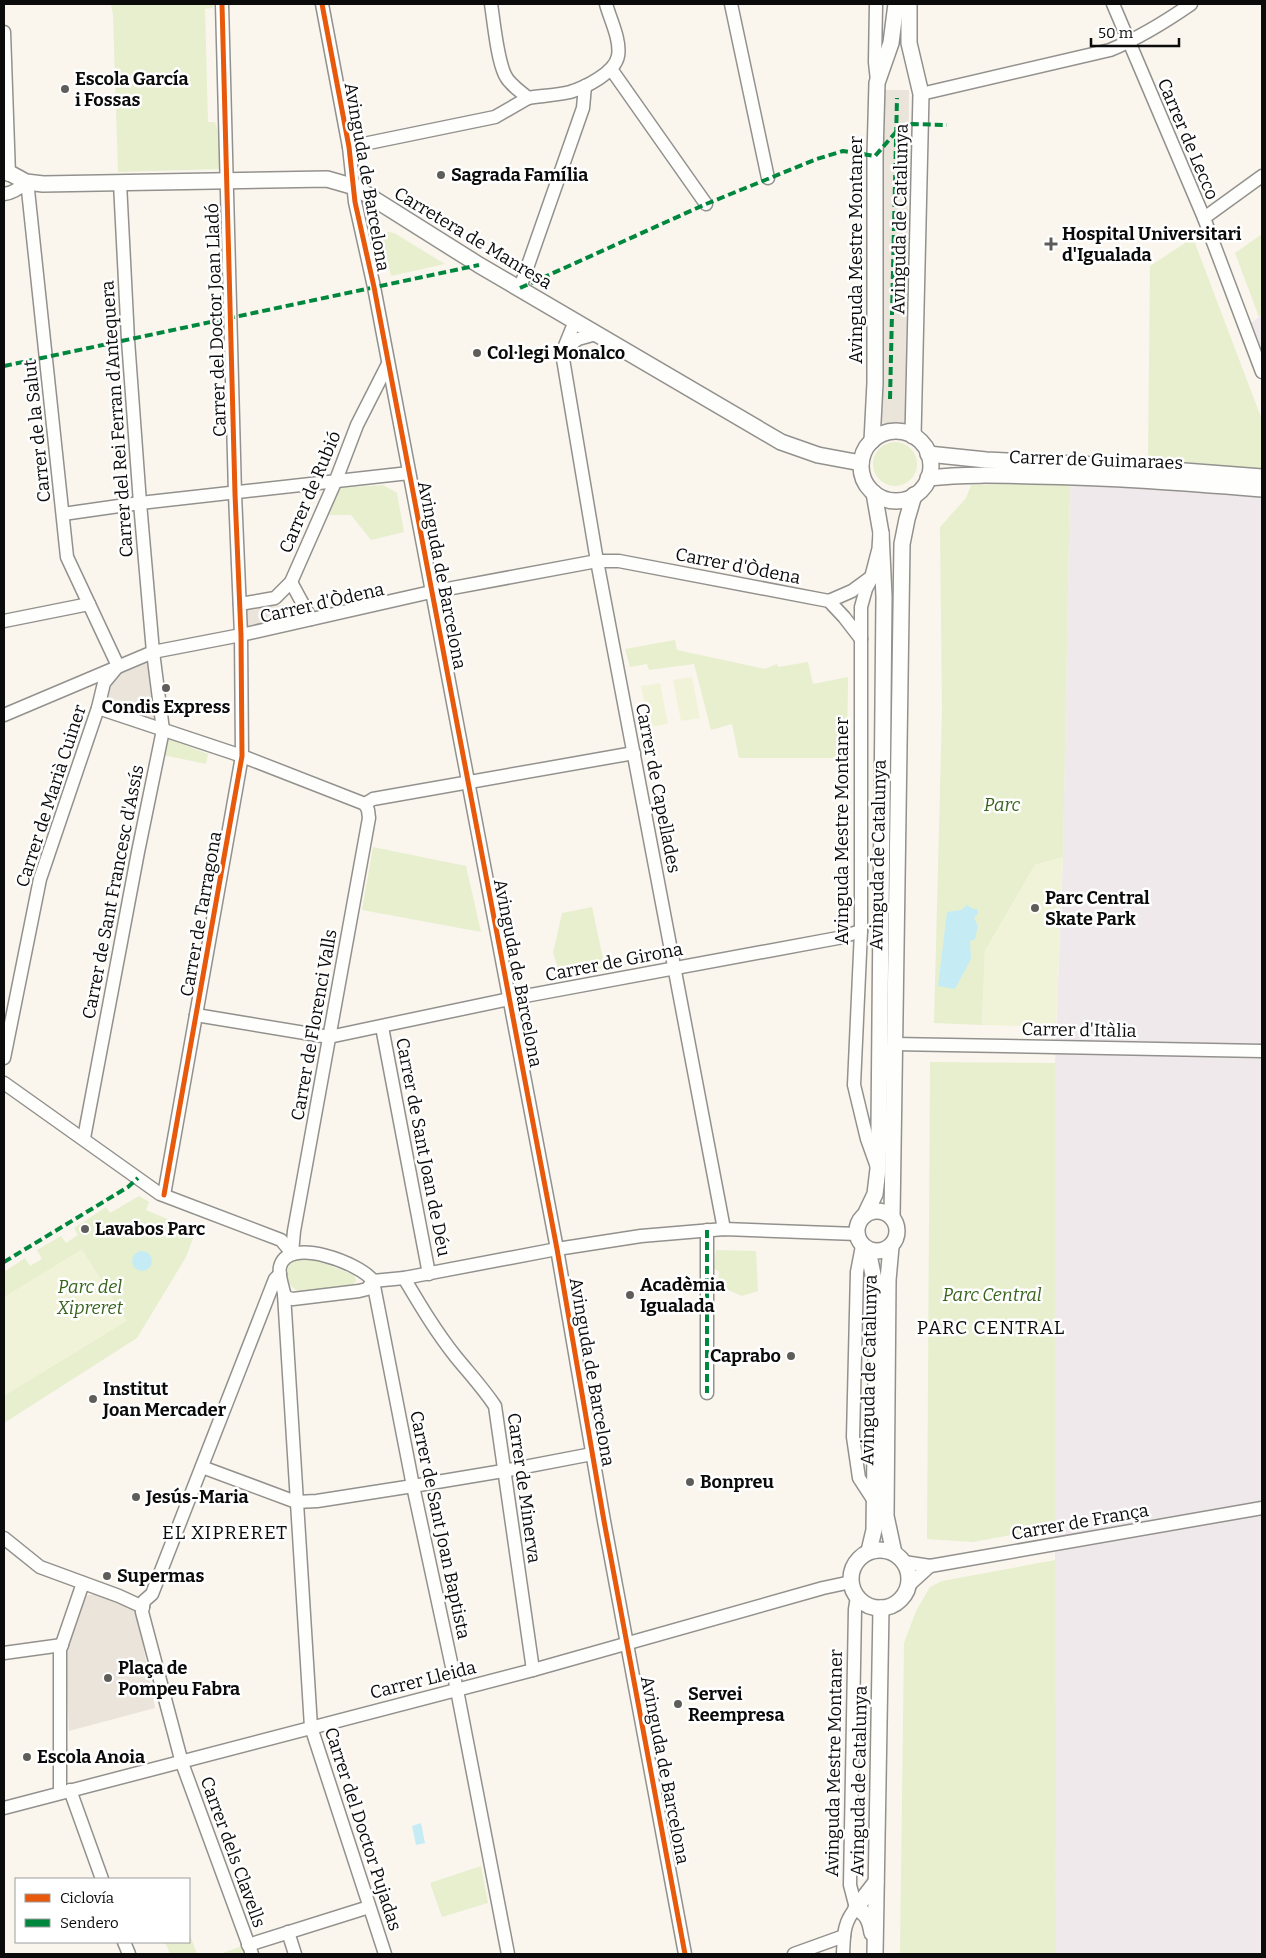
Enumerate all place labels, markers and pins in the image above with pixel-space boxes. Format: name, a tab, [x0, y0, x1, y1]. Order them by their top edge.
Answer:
place label: Escola García i Fossas	[75, 68, 189, 111]
marker: Escola García i Fossas	[59, 83, 71, 95]
place label: Sagrada Família	[451, 164, 588, 186]
marker: Sagrada Família	[435, 169, 447, 181]
place label: Hospital Universitari d'Igualada	[1062, 223, 1242, 266]
marker: Hospital Universitari d'Igualada	[1044, 237, 1058, 251]
place label: Col·legi Monalco	[487, 342, 625, 364]
marker: Col·legi Monalco	[471, 347, 483, 359]
marker: Condis Express	[160, 682, 172, 694]
place label: Condis Express	[102, 696, 231, 718]
place label: Parc Central Skate Park	[1045, 887, 1150, 930]
marker: Parc Central Skate Park	[1029, 902, 1041, 914]
place label: Lavabos Parc	[95, 1218, 205, 1240]
marker: Lavabos Parc	[79, 1223, 91, 1235]
place label: Acadèmia Igualada	[640, 1274, 725, 1317]
marker: Acadèmia Igualada	[624, 1289, 636, 1301]
place label: Caprabo	[710, 1345, 781, 1367]
marker: Caprabo	[785, 1350, 797, 1362]
place label: Institut Joan Mercader	[102, 1378, 227, 1421]
marker: Institut Joan Mercader	[87, 1393, 99, 1405]
place label: Bonpreu	[700, 1471, 775, 1493]
marker: Bonpreu	[684, 1476, 696, 1488]
place label: Jesús-Maria	[145, 1486, 249, 1508]
marker: Jesús-Maria	[130, 1491, 142, 1503]
place label: Supermas	[117, 1565, 204, 1587]
marker: Supermas	[101, 1570, 113, 1582]
place label: Plaça de Pompeu Fabra	[118, 1657, 240, 1700]
marker: Plaça de Pompeu Fabra	[102, 1672, 114, 1684]
place label: Servei Reempresa	[688, 1683, 785, 1726]
marker: Servei Reempresa	[672, 1698, 684, 1710]
place label: Escola Anoia	[37, 1746, 145, 1768]
marker: Escola Anoia	[21, 1751, 33, 1763]

